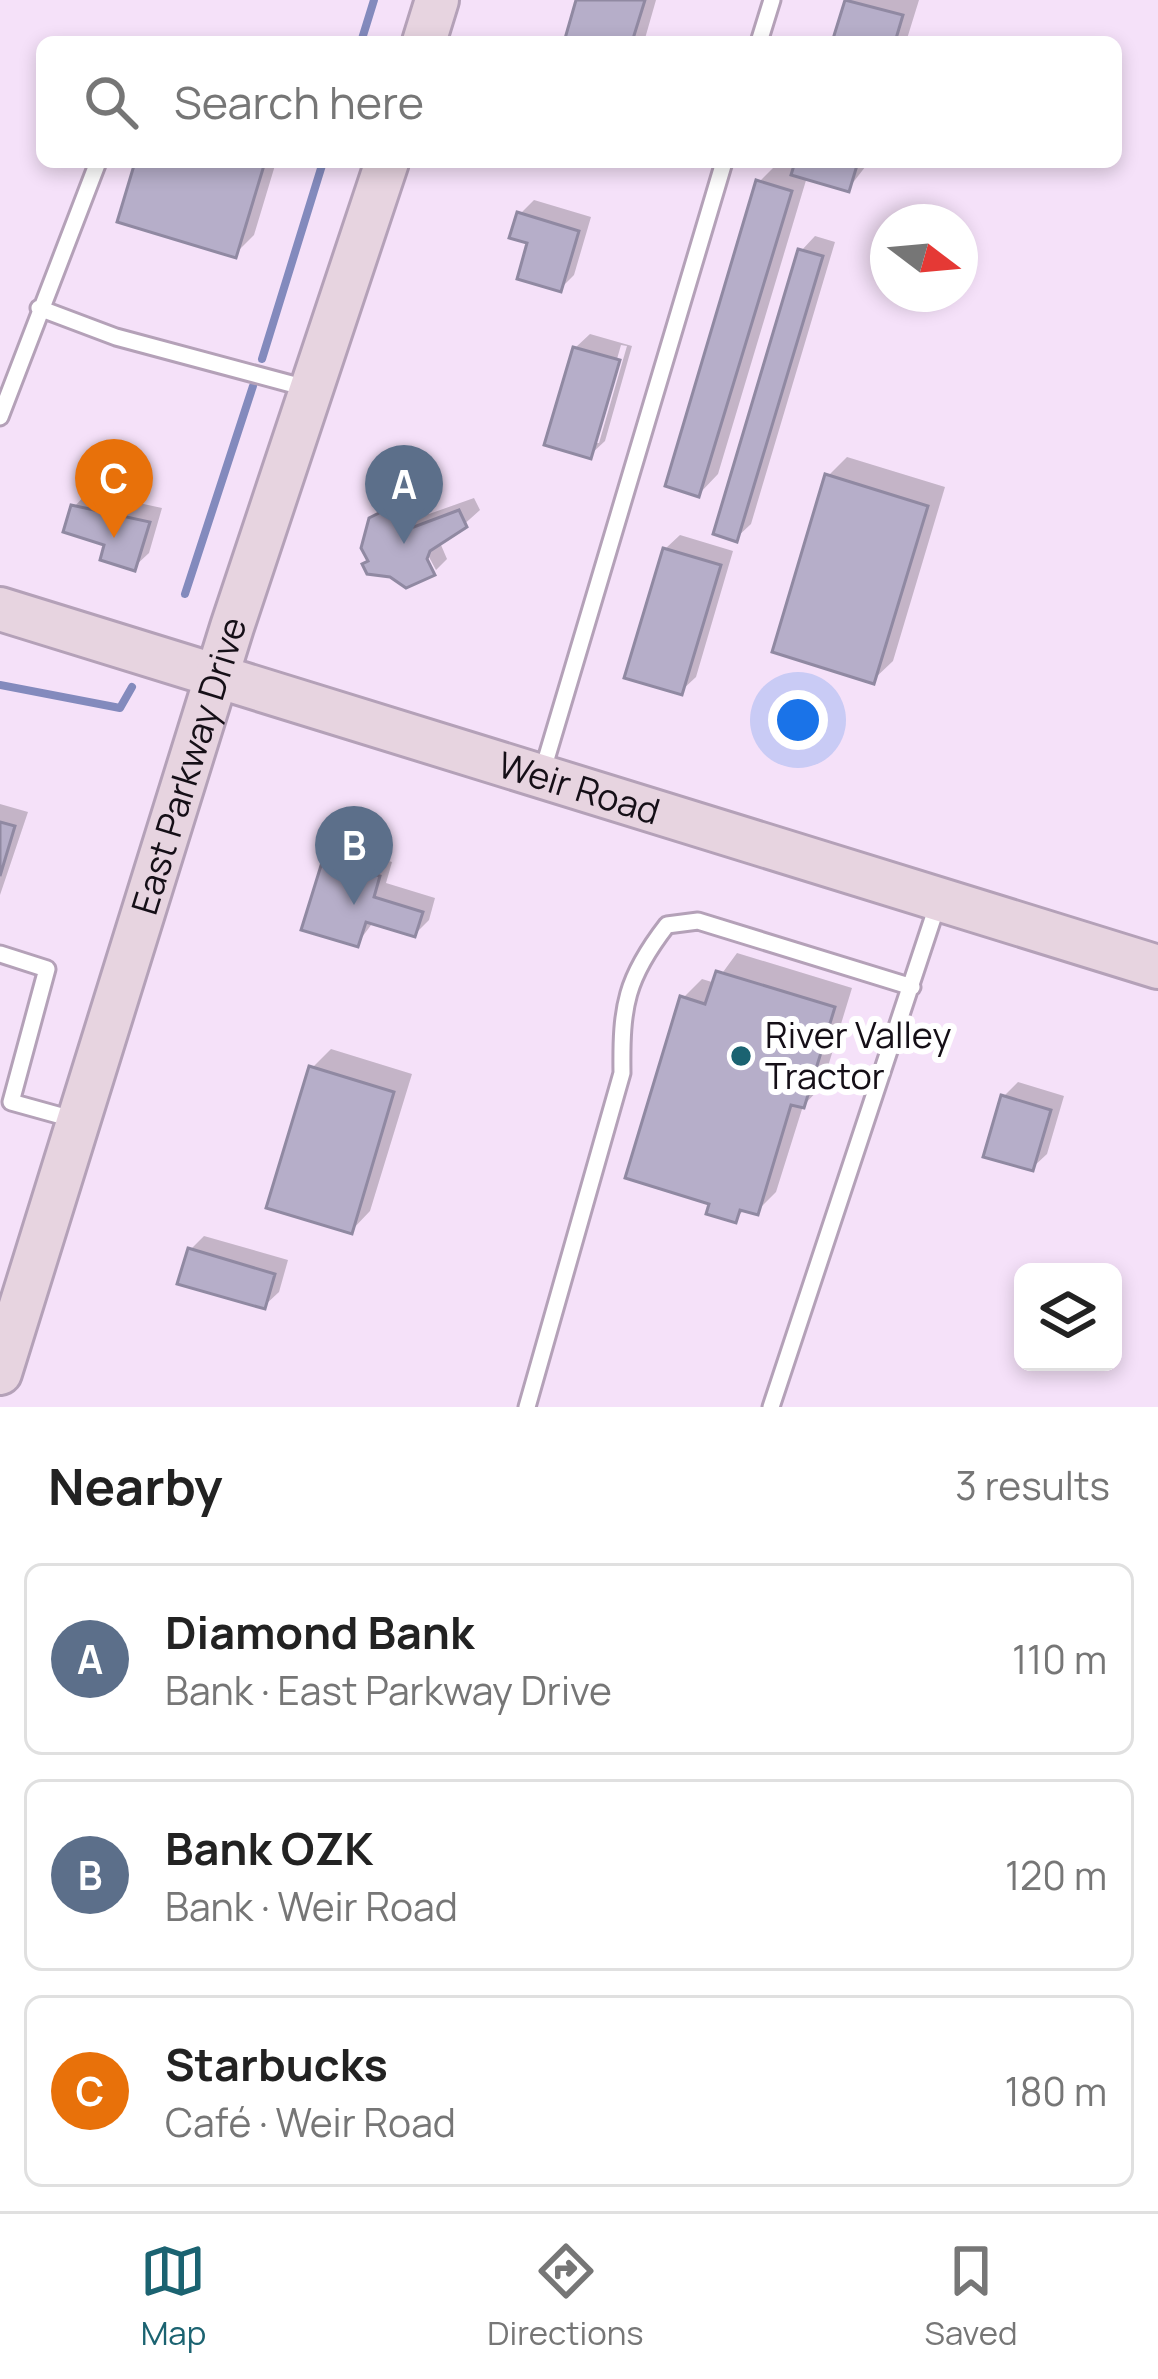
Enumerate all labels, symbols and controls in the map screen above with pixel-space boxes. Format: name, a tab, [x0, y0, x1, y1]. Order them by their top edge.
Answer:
search box	[36, 36, 1122, 168]
icon: search	[78, 69, 144, 135]
text: Search here	[174, 71, 424, 133]
north arrow	[870, 204, 978, 312]
pin: C	[75, 439, 153, 538]
pin: A	[365, 445, 443, 544]
street label: East Parkway Drive	[119, 611, 258, 920]
your location	[768, 690, 828, 750]
street label: Weir Road	[492, 740, 666, 836]
pin: B	[315, 806, 393, 905]
place label: River Valley Tractor	[765, 1010, 951, 1100]
marker: River Valley Tractor	[728, 1043, 754, 1069]
map controls	[1014, 1263, 1122, 1371]
button: layers	[1014, 1263, 1122, 1371]
text: Nearby	[48, 1451, 223, 1520]
text: 3 results	[955, 1458, 1110, 1512]
text: Diamond Bank	[165, 1601, 474, 1663]
text: A	[77, 1632, 103, 1686]
text: 110 m	[1012, 1632, 1107, 1686]
text: Bank · East Parkway Drive	[165, 1663, 612, 1717]
text: Bank OZK	[165, 1817, 373, 1879]
text: B	[78, 1848, 102, 1902]
text: 120 m	[1005, 1848, 1107, 1902]
text: Bank · Weir Road	[165, 1879, 458, 1933]
text: Starbucks	[165, 2033, 388, 2095]
text: C	[76, 2064, 104, 2118]
text: 180 m	[1004, 2064, 1107, 2118]
text: Café · Weir Road	[165, 2095, 456, 2149]
tab: Map	[140, 2238, 206, 2355]
tab: Directions	[487, 2238, 644, 2355]
tab: Saved	[925, 2238, 1018, 2355]

